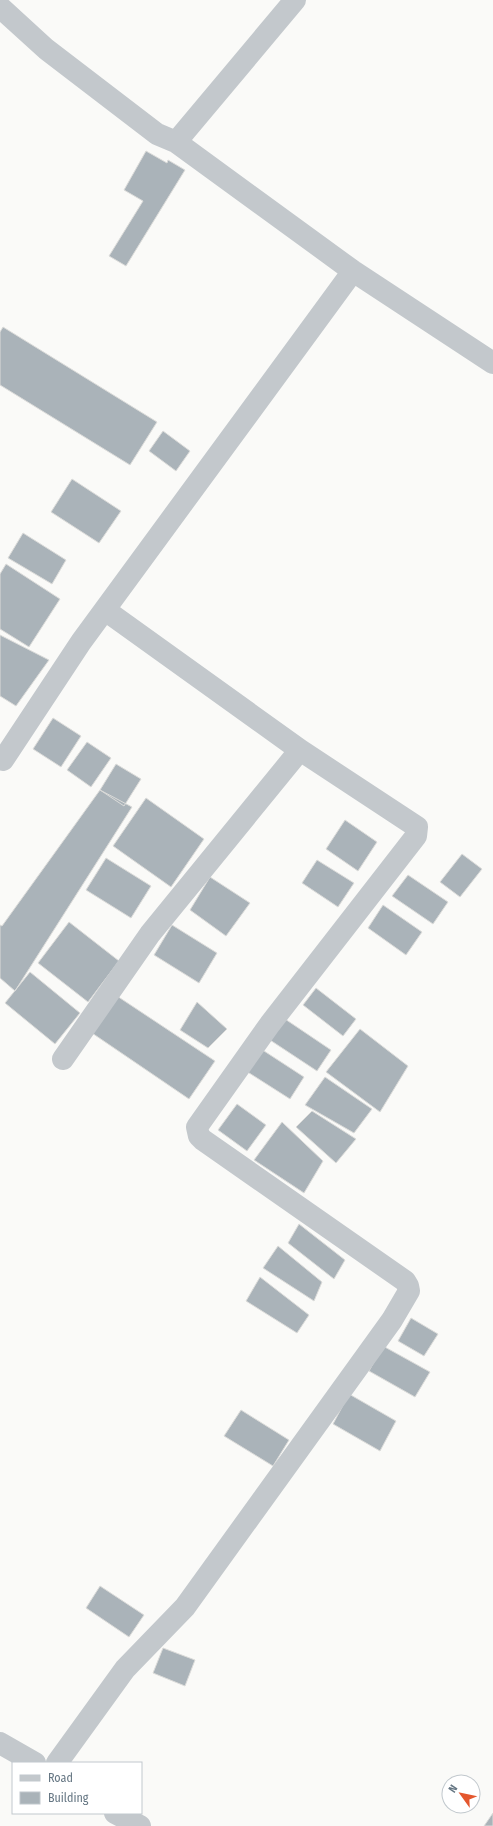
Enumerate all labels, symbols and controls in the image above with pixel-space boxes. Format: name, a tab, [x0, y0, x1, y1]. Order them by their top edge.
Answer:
legend	[12, 1762, 142, 1814]
text: Road	[48, 1771, 73, 1785]
north arrow	[441, 1774, 481, 1814]
text: N	[446, 1783, 460, 1795]
text: Building	[48, 1791, 89, 1805]

